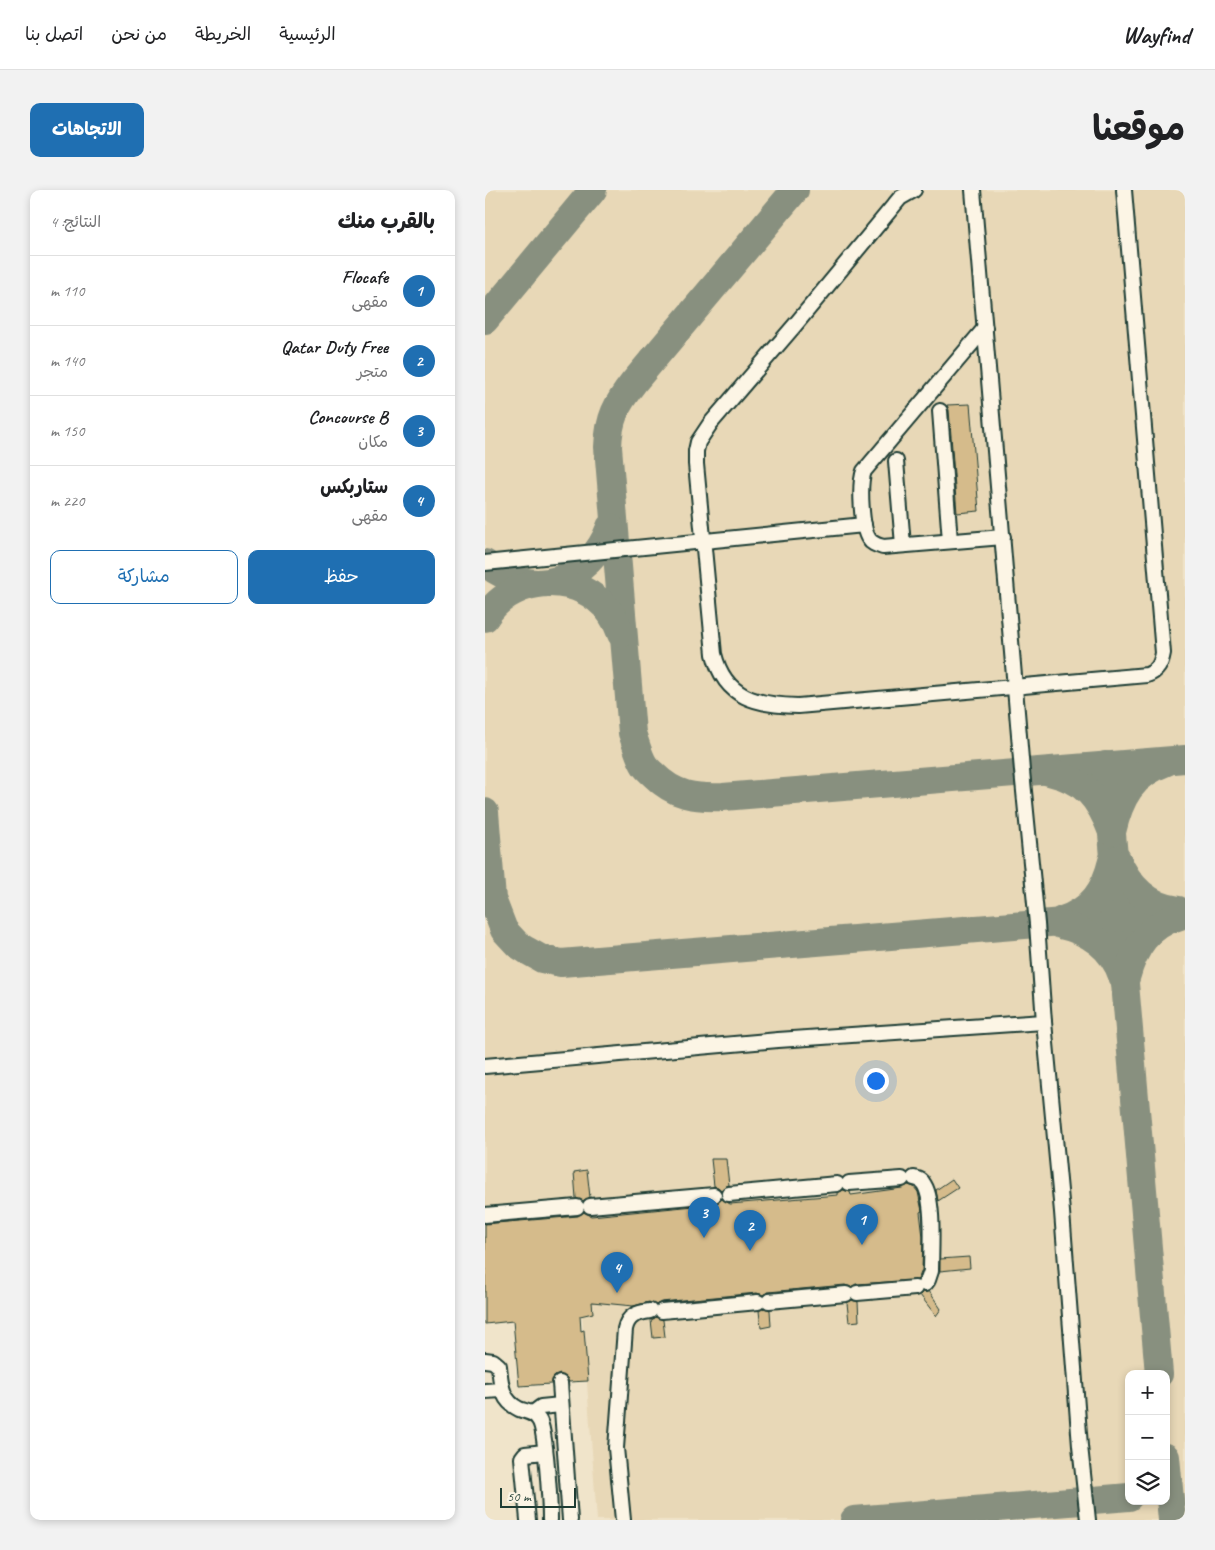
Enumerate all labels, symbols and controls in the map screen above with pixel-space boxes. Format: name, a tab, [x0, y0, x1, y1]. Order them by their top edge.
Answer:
text: Wayfind	[1123, 20, 1190, 50]
text: اتصل بنا	[25, 23, 83, 45]
text: من نحن	[111, 23, 167, 45]
text: الخريطة	[195, 23, 251, 45]
text: الرئيسية	[279, 23, 336, 45]
button: الاتجاهات	[30, 103, 144, 157]
text: موقعنا	[1092, 106, 1185, 151]
text: بالقرب منك	[338, 208, 435, 234]
text: النتائج: 4	[50, 212, 101, 232]
text: Flocafe	[342, 265, 388, 289]
text: 110 m	[50, 281, 84, 301]
text: 1	[415, 281, 423, 301]
text: مقهى	[351, 292, 388, 312]
text: Qatar Duty Free	[281, 335, 388, 359]
text: 140 m	[50, 351, 84, 371]
text: 2	[415, 351, 423, 371]
text: متجر	[357, 362, 388, 382]
text: Concourse B	[308, 405, 388, 429]
text: 150 m	[50, 421, 84, 441]
text: 3	[415, 421, 423, 441]
text: مكان	[358, 432, 388, 452]
text: ستاربكس	[320, 475, 388, 499]
text: 220 m	[50, 491, 84, 511]
text: 4	[415, 491, 423, 511]
text: مقهى	[351, 506, 388, 526]
button: مشاركة	[50, 550, 238, 604]
button: حفظ	[248, 550, 435, 604]
your location	[863, 1068, 889, 1094]
pin: 3	[688, 1197, 720, 1238]
pin: 1	[846, 1204, 878, 1245]
pin: 2	[734, 1210, 766, 1251]
pin: 4	[601, 1252, 633, 1293]
map controls	[1125, 1370, 1170, 1505]
button: +	[1125, 1370, 1170, 1415]
button: −	[1125, 1415, 1170, 1460]
button: layers	[1125, 1460, 1170, 1505]
scale bar	[500, 1485, 576, 1508]
text: 50 m	[507, 1488, 531, 1505]

